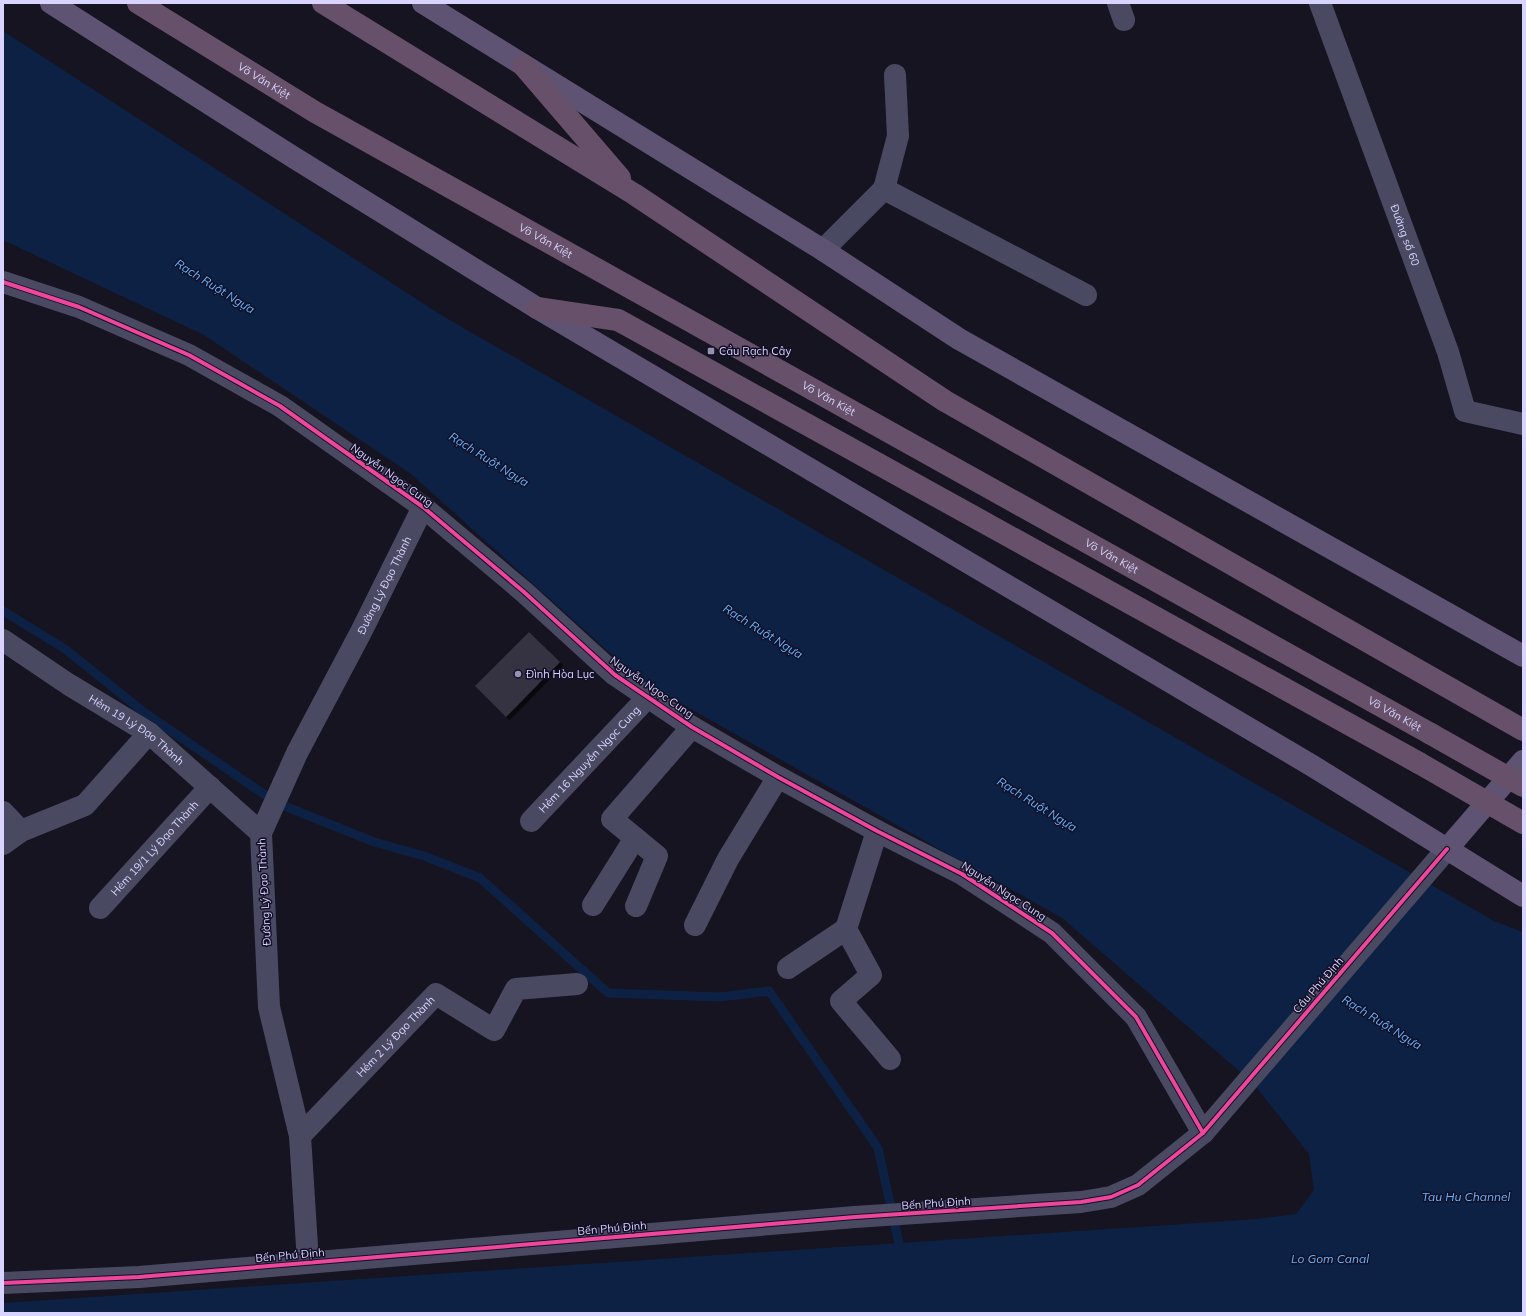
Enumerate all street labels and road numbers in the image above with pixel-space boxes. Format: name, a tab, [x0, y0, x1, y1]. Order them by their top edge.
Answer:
street label: Võ Văn Kiệt	[235, 59, 293, 102]
street label: Đường số 60	[1387, 202, 1423, 268]
street label: Võ Văn Kiệt	[516, 220, 575, 261]
street label: Võ Văn Kiệt	[799, 378, 858, 419]
street label: Nguyễn Ngọc Cung	[348, 440, 436, 510]
street label: Đường Lý Đạo Thành	[354, 534, 414, 637]
street label: Võ Văn Kiệt	[1082, 536, 1141, 577]
street label: Nguyễn Ngọc Cung	[608, 653, 696, 721]
street label: Hẻm 19 Lý Đạo Thành	[86, 691, 187, 768]
street label: Võ Văn Kiệt	[1365, 693, 1424, 734]
street label: Hẻm 16 Nguyễn Ngọc Cung	[536, 703, 643, 816]
street label: Hẻm 19/1 Lý Đạo Thành	[108, 798, 201, 899]
street label: Đường Lý Đạo Thành	[254, 838, 274, 946]
street label: Nguyễn Ngọc Cung	[959, 858, 1049, 924]
street label: Cầu Phú Định	[1290, 954, 1346, 1016]
street label: Hẻm 2 Lý Đạo Thành	[353, 993, 438, 1080]
street label: Bến Phú Định	[901, 1194, 971, 1212]
street label: Bến Phú Định	[577, 1218, 647, 1238]
street label: Bến Phú Định	[255, 1245, 325, 1265]

